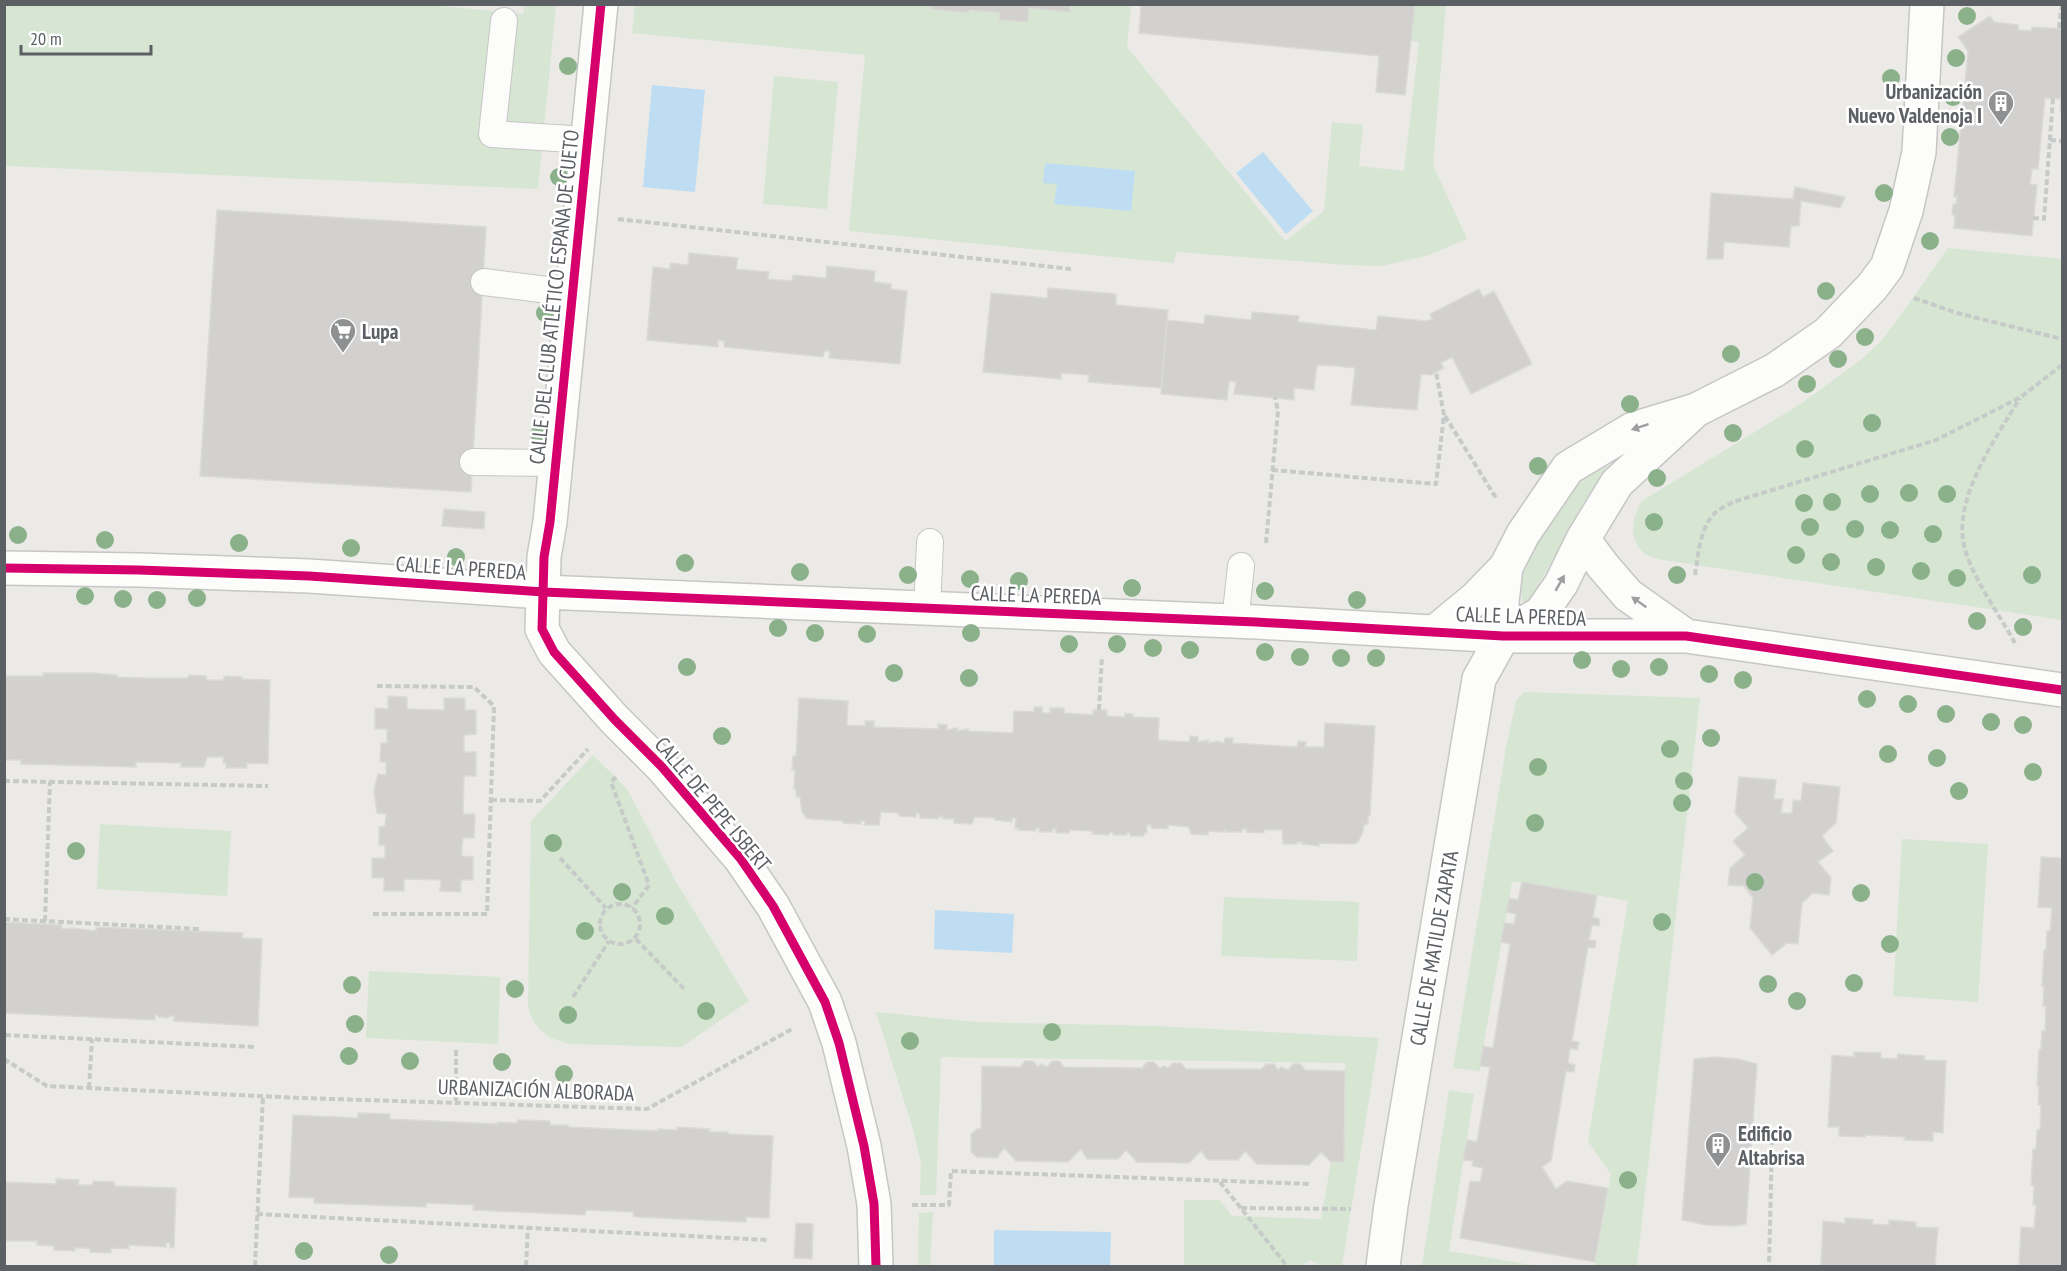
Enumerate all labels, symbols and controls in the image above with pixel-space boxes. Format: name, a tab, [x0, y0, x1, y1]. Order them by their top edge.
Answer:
scale bar	[21, 18, 152, 56]
text: 20 m	[30, 27, 62, 50]
place label: Urbanización Nuevo Valdenoja I	[1848, 78, 1982, 129]
building icon: Urbanización Nuevo Valdenoja I	[1986, 88, 2016, 126]
street label: CALLE DEL CLUB ATLÉTICO ESPAÑA DE CUETO	[523, 128, 585, 466]
supermarket icon: Lupa	[328, 316, 358, 354]
place label: Lupa	[362, 318, 399, 345]
one-way arrow	[1631, 423, 1649, 432]
street label: CALLE LA PEREDA	[395, 550, 527, 586]
one-way arrow	[1555, 574, 1565, 591]
street label: CALLE LA PEREDA	[970, 579, 1102, 611]
one-way arrow	[1631, 597, 1646, 609]
street label: CALLE LA PEREDA	[1455, 600, 1587, 632]
street label: CALLE DE PEPE ISBERT	[649, 731, 777, 877]
street label: CALLE DE MATILDE ZAPATA	[1404, 848, 1464, 1048]
street label: URBANIZACIÓN ALBORADA	[437, 1073, 635, 1107]
place label: Edificio Altabrisa	[1737, 1120, 1805, 1171]
building icon: Edificio Altabrisa	[1703, 1130, 1733, 1168]

